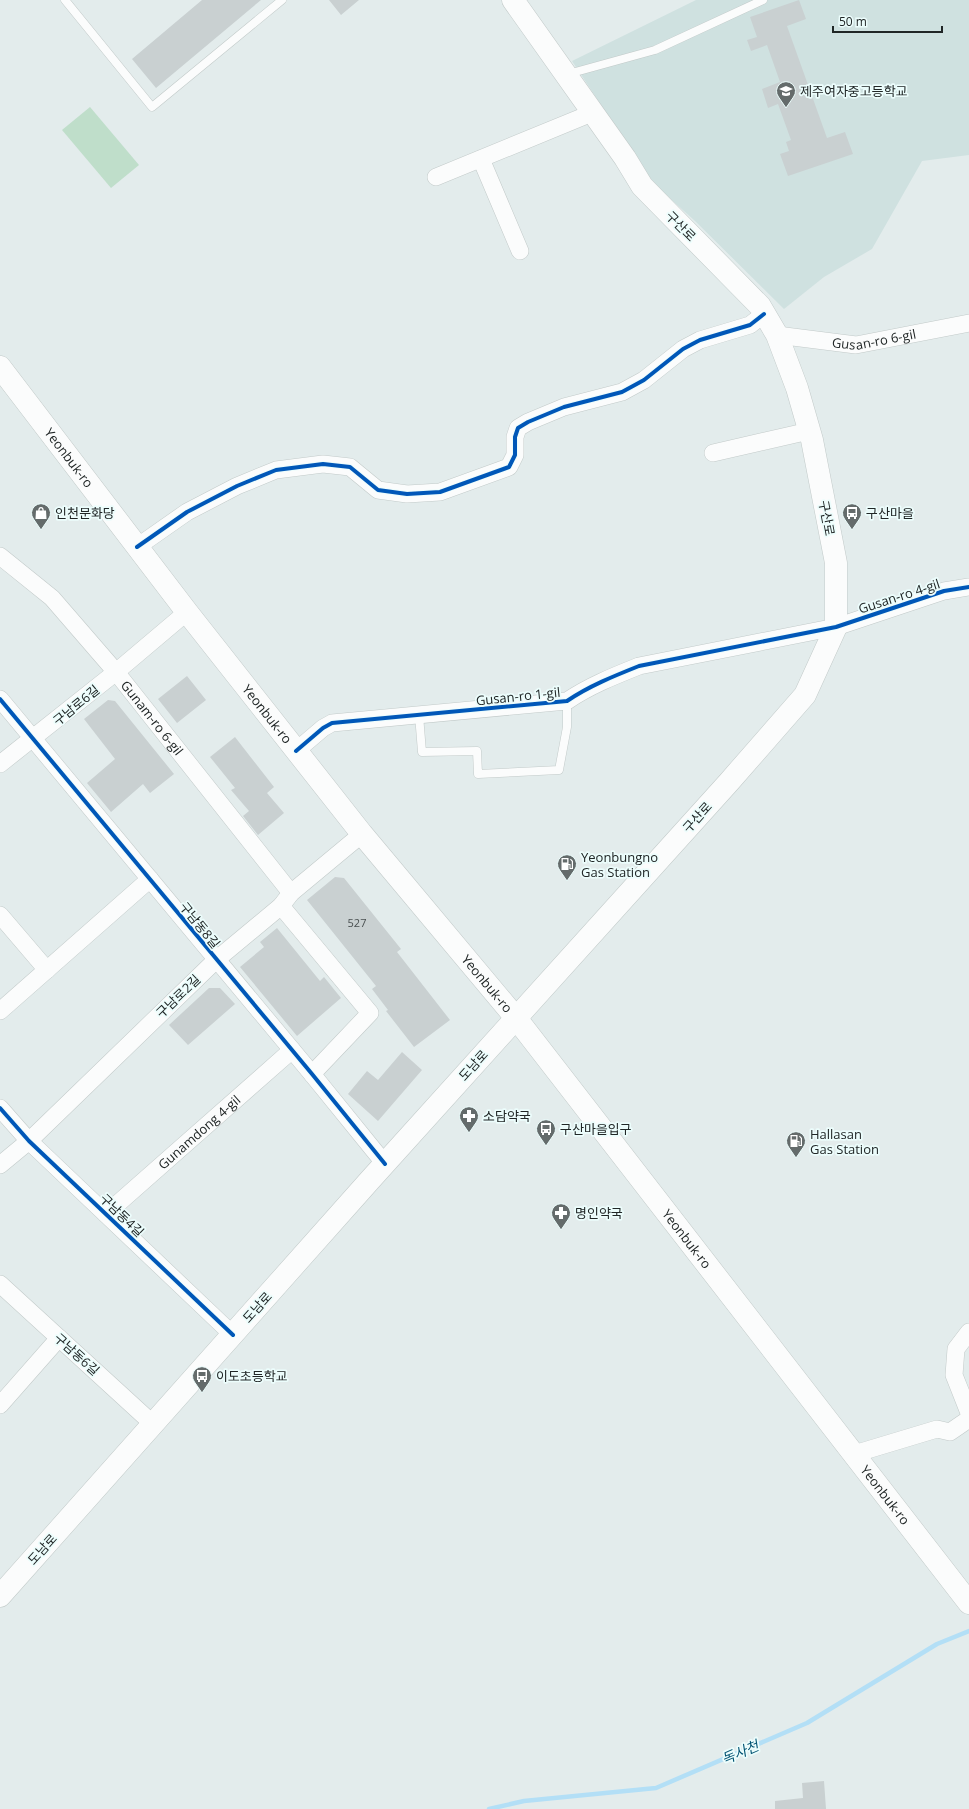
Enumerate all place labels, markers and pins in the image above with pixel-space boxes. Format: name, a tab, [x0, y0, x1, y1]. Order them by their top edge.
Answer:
school or university icon: 제주여자중고등학교	[775, 80, 797, 108]
place label: 제주여자중고등학교	[800, 82, 908, 100]
shop icon: 인천문화당	[30, 502, 52, 530]
bus stop icon: 구산마을	[841, 502, 863, 530]
place label: 인천문화당	[55, 504, 115, 522]
place label: 구산마을	[866, 504, 914, 522]
place label: Yeonbungno Gas Station	[581, 848, 658, 881]
fuel station icon: Yeonbungno Gas Station	[556, 853, 578, 881]
pharmacy icon: 소담약국	[458, 1105, 480, 1133]
place label: 소담약국	[483, 1107, 531, 1125]
bus stop icon: 구산마을입구	[535, 1118, 557, 1146]
place label: 구산마을입구	[560, 1120, 632, 1138]
place label: Hallasan Gas Station	[810, 1125, 879, 1158]
fuel station icon: Hallasan Gas Station	[785, 1130, 807, 1158]
pharmacy icon: 명인약국	[550, 1202, 572, 1230]
place label: 명인약국	[575, 1204, 623, 1222]
bus stop icon: 이도초등학교	[191, 1365, 213, 1393]
place label: 이도초등학교	[216, 1367, 288, 1385]

